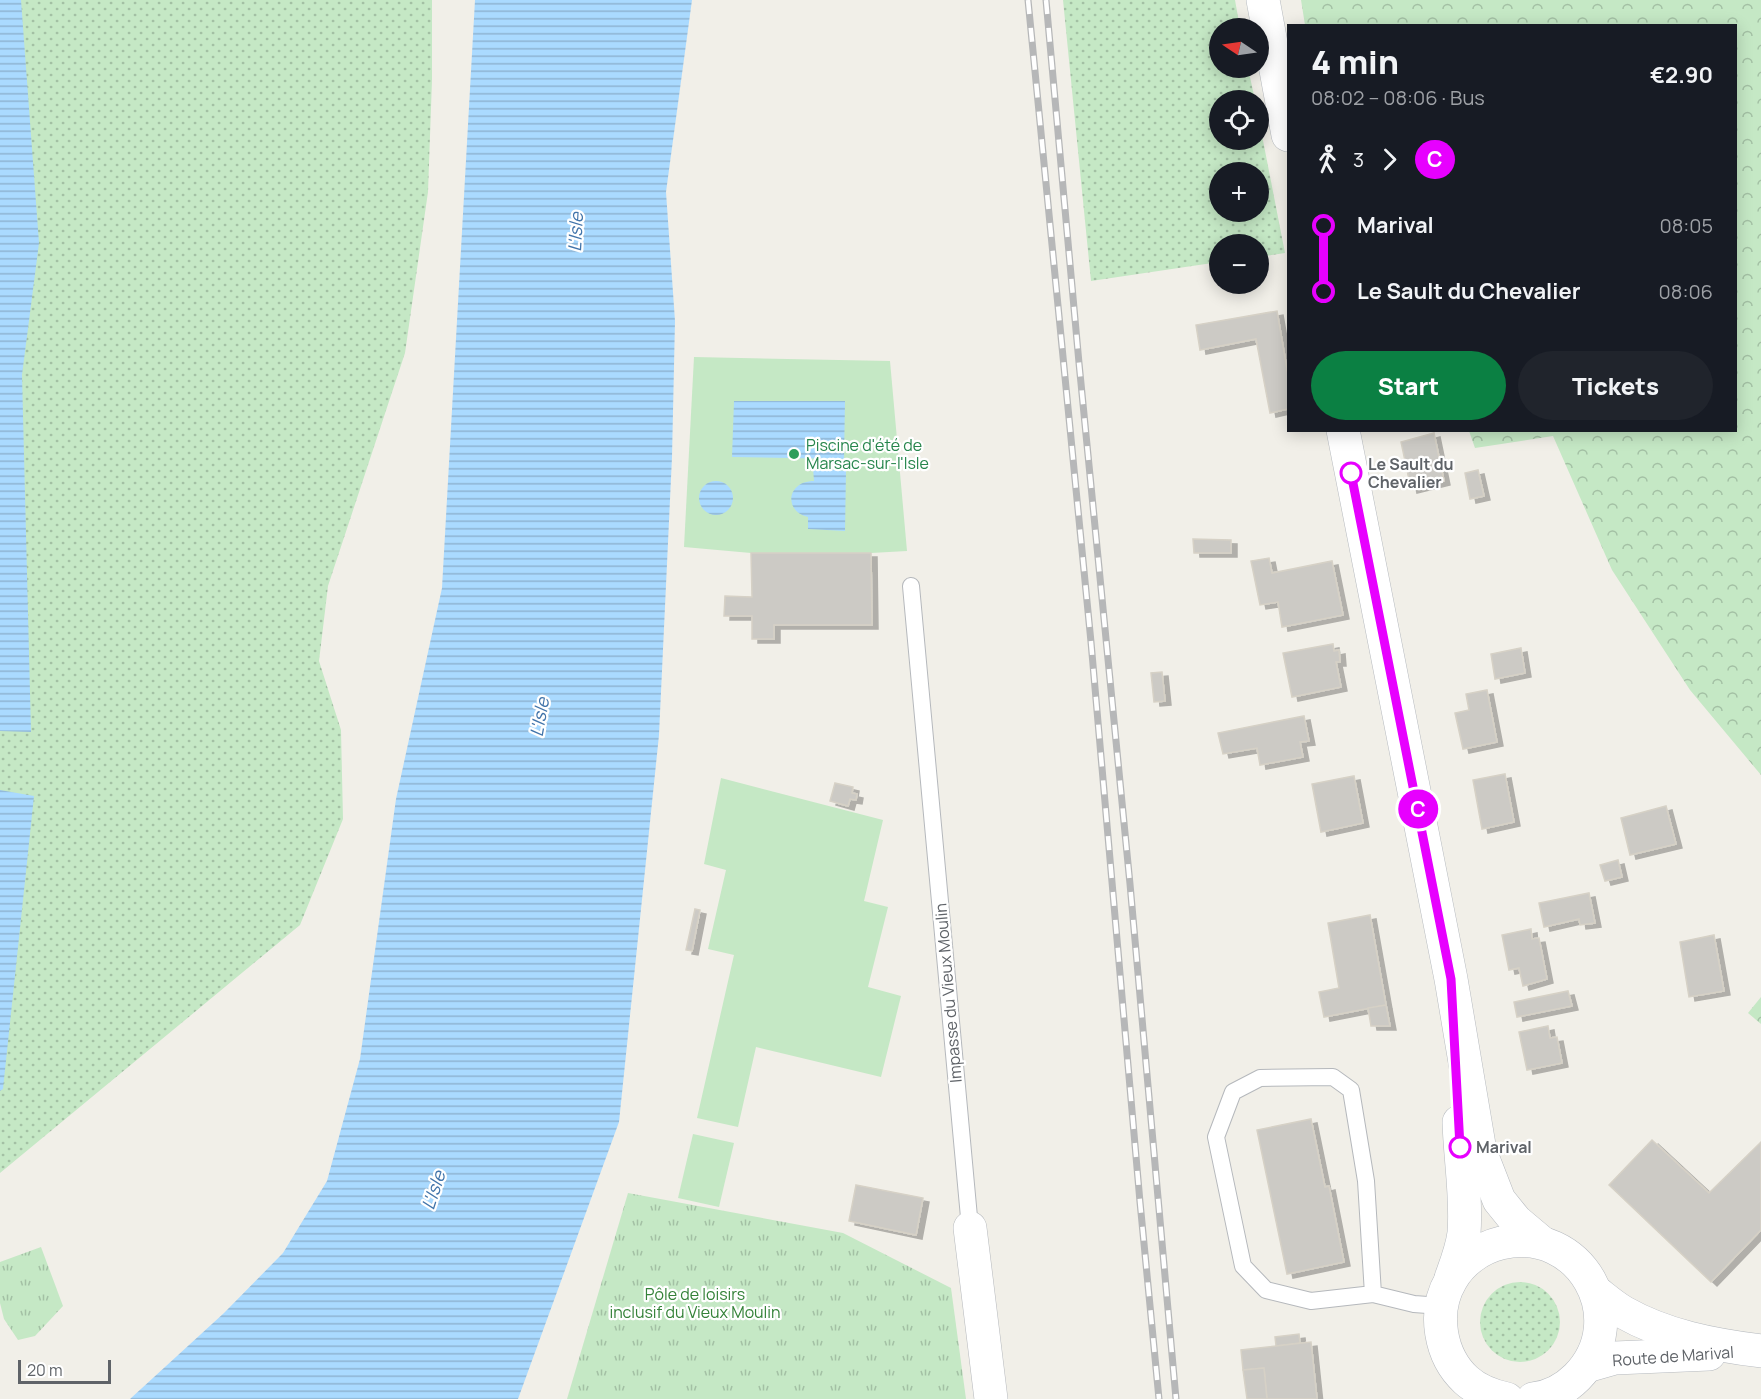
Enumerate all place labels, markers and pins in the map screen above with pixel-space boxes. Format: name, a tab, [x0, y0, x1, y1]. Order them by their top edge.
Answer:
place label: Piscine d'été de Marsac-sur-l'Isle	[806, 434, 929, 474]
marker: Piscine d'été de Marsac-sur-l'Isle	[787, 447, 801, 461]
place label: Le Sault du Chevalier	[1368, 453, 1454, 493]
marker: Le Sault du Chevalier	[1340, 462, 1362, 484]
marker: Marival	[1449, 1136, 1471, 1158]
place label: Marival	[1476, 1136, 1532, 1158]

